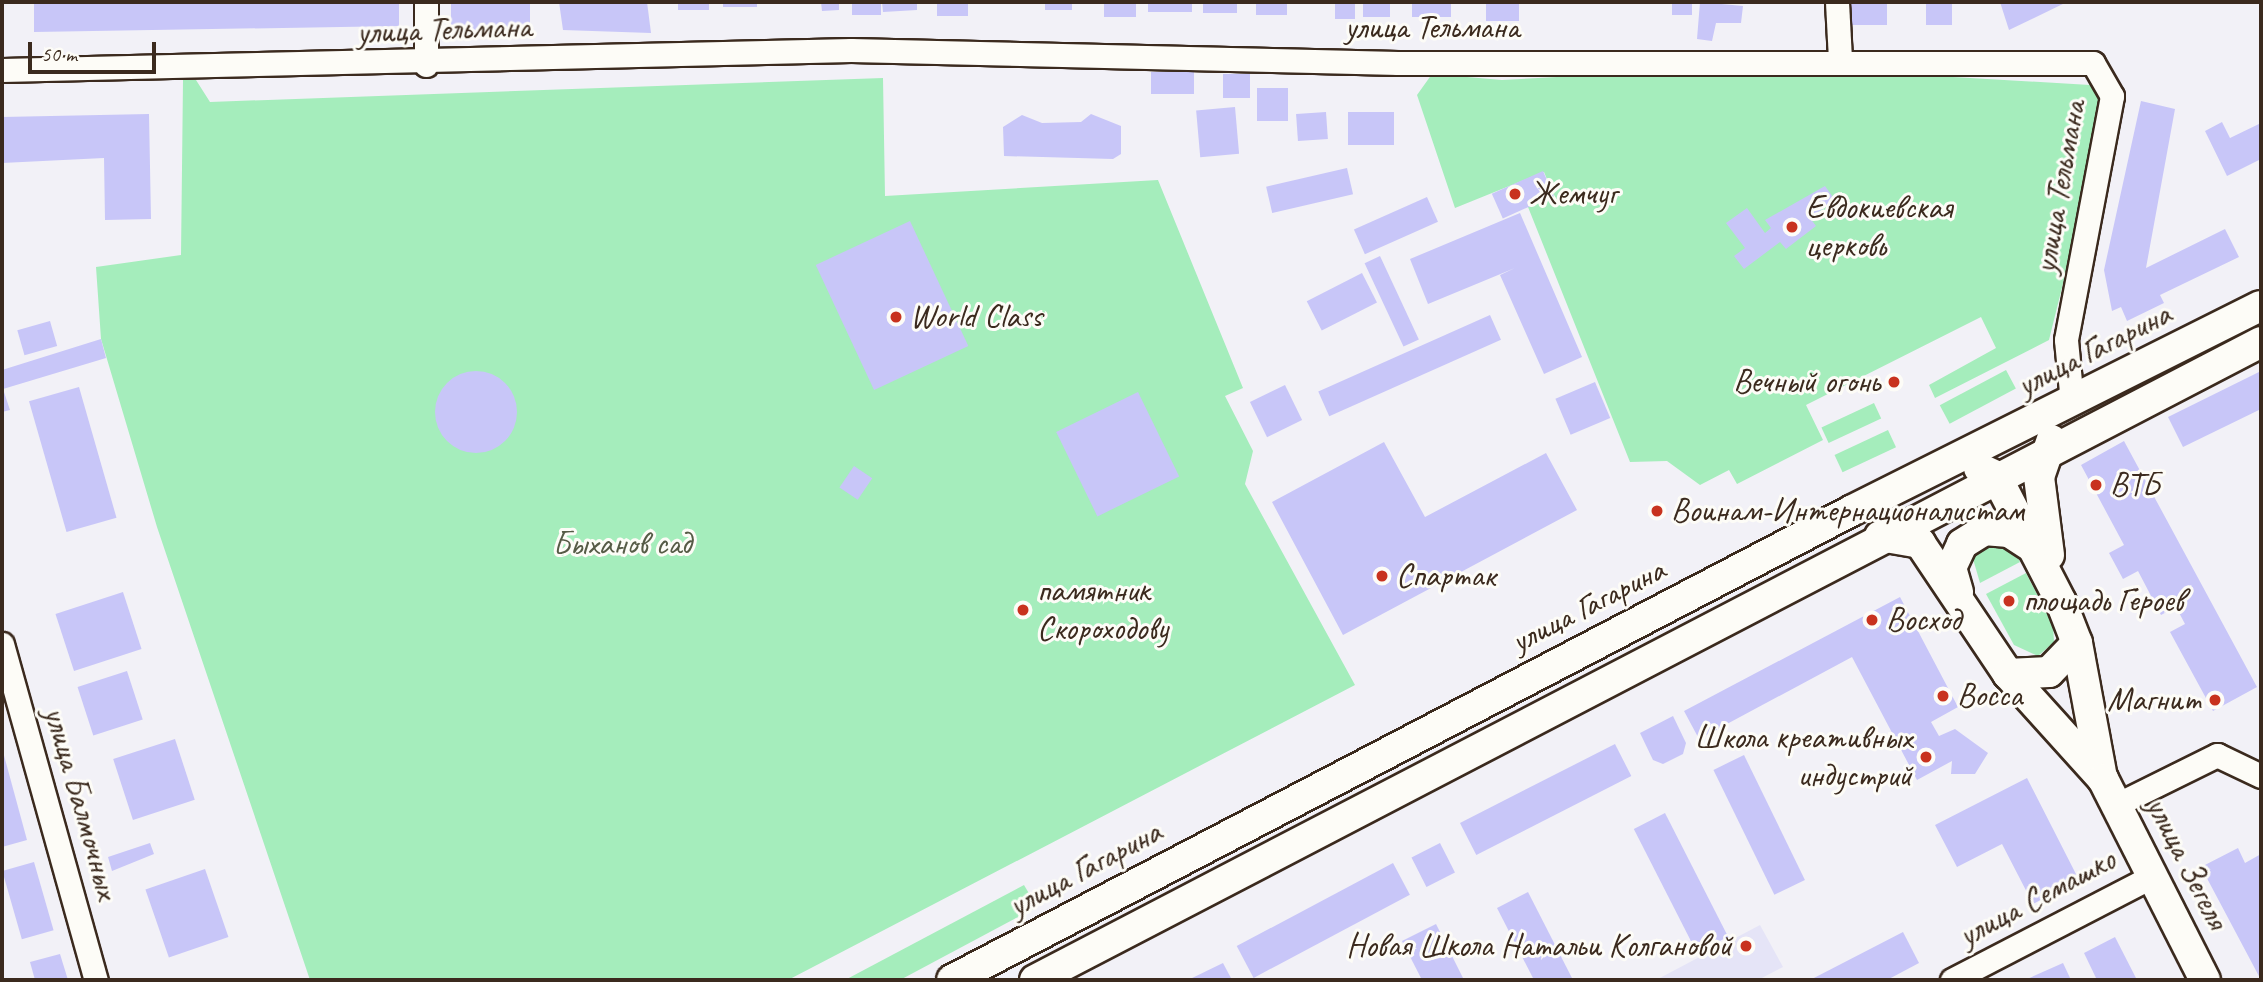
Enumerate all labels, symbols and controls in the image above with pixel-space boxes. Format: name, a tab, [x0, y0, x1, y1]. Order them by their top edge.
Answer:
street label: улица Тельмана	[358, 7, 530, 53]
street label: улица Тельмана	[1346, 8, 1518, 48]
scale bar	[32, 28, 159, 72]
text: 50 m	[41, 41, 77, 67]
street label: улица Тельмана	[2026, 99, 2094, 275]
place label: Жемчуг	[1529, 174, 1616, 214]
marker: Жемчуг	[1507, 186, 1523, 202]
place label: Евдокиевская церковь	[1806, 188, 1952, 266]
marker: Евдокиевская церковь	[1784, 219, 1800, 235]
street label: улица Гагарина	[2010, 294, 2178, 406]
place label: World Class	[910, 297, 1042, 337]
marker: World Class	[888, 309, 904, 325]
place label: Вечный огонь	[1733, 362, 1880, 402]
marker: Вечный огонь	[1886, 374, 1902, 390]
place label: ВТБ	[2110, 465, 2159, 505]
marker: ВТБ	[2088, 477, 2104, 493]
place label: Воинам-Интернационалистам	[1671, 491, 2024, 531]
marker: Воинам-Интернационалистам	[1649, 503, 1665, 519]
park label: Быханов сад	[552, 524, 692, 564]
street label: улица Гагарина	[1504, 550, 1672, 662]
place label: Спартак	[1396, 556, 1495, 596]
marker: Спартак	[1374, 568, 1390, 584]
place label: памятник Скороходову	[1037, 571, 1168, 649]
place label: площадь Героев	[2023, 581, 2183, 621]
marker: площадь Героев	[2001, 593, 2017, 609]
place label: Восход	[1886, 600, 1961, 640]
marker: памятник Скороходову	[1015, 602, 1031, 618]
marker: Восход	[1864, 612, 1880, 628]
place label: Bocca	[1957, 676, 2022, 716]
place label: Магнит	[2107, 680, 2201, 720]
marker: Bocca	[1935, 688, 1951, 704]
marker: Магнит	[2207, 692, 2223, 708]
street label: улица Балмочных	[35, 702, 127, 904]
place label: Школа креативных индустрий	[1700, 718, 1912, 796]
marker: Школа креативных индустрий	[1918, 749, 1934, 765]
street label: улица Зегеля	[2137, 791, 2237, 935]
street label: улица Гагарина	[1001, 812, 1169, 926]
street label: улица Семашко	[1953, 841, 2121, 955]
place label: Новая Школа Натальи Колгановой	[1356, 926, 1732, 966]
marker: Новая Школа Натальи Колгановой	[1738, 938, 1754, 954]

